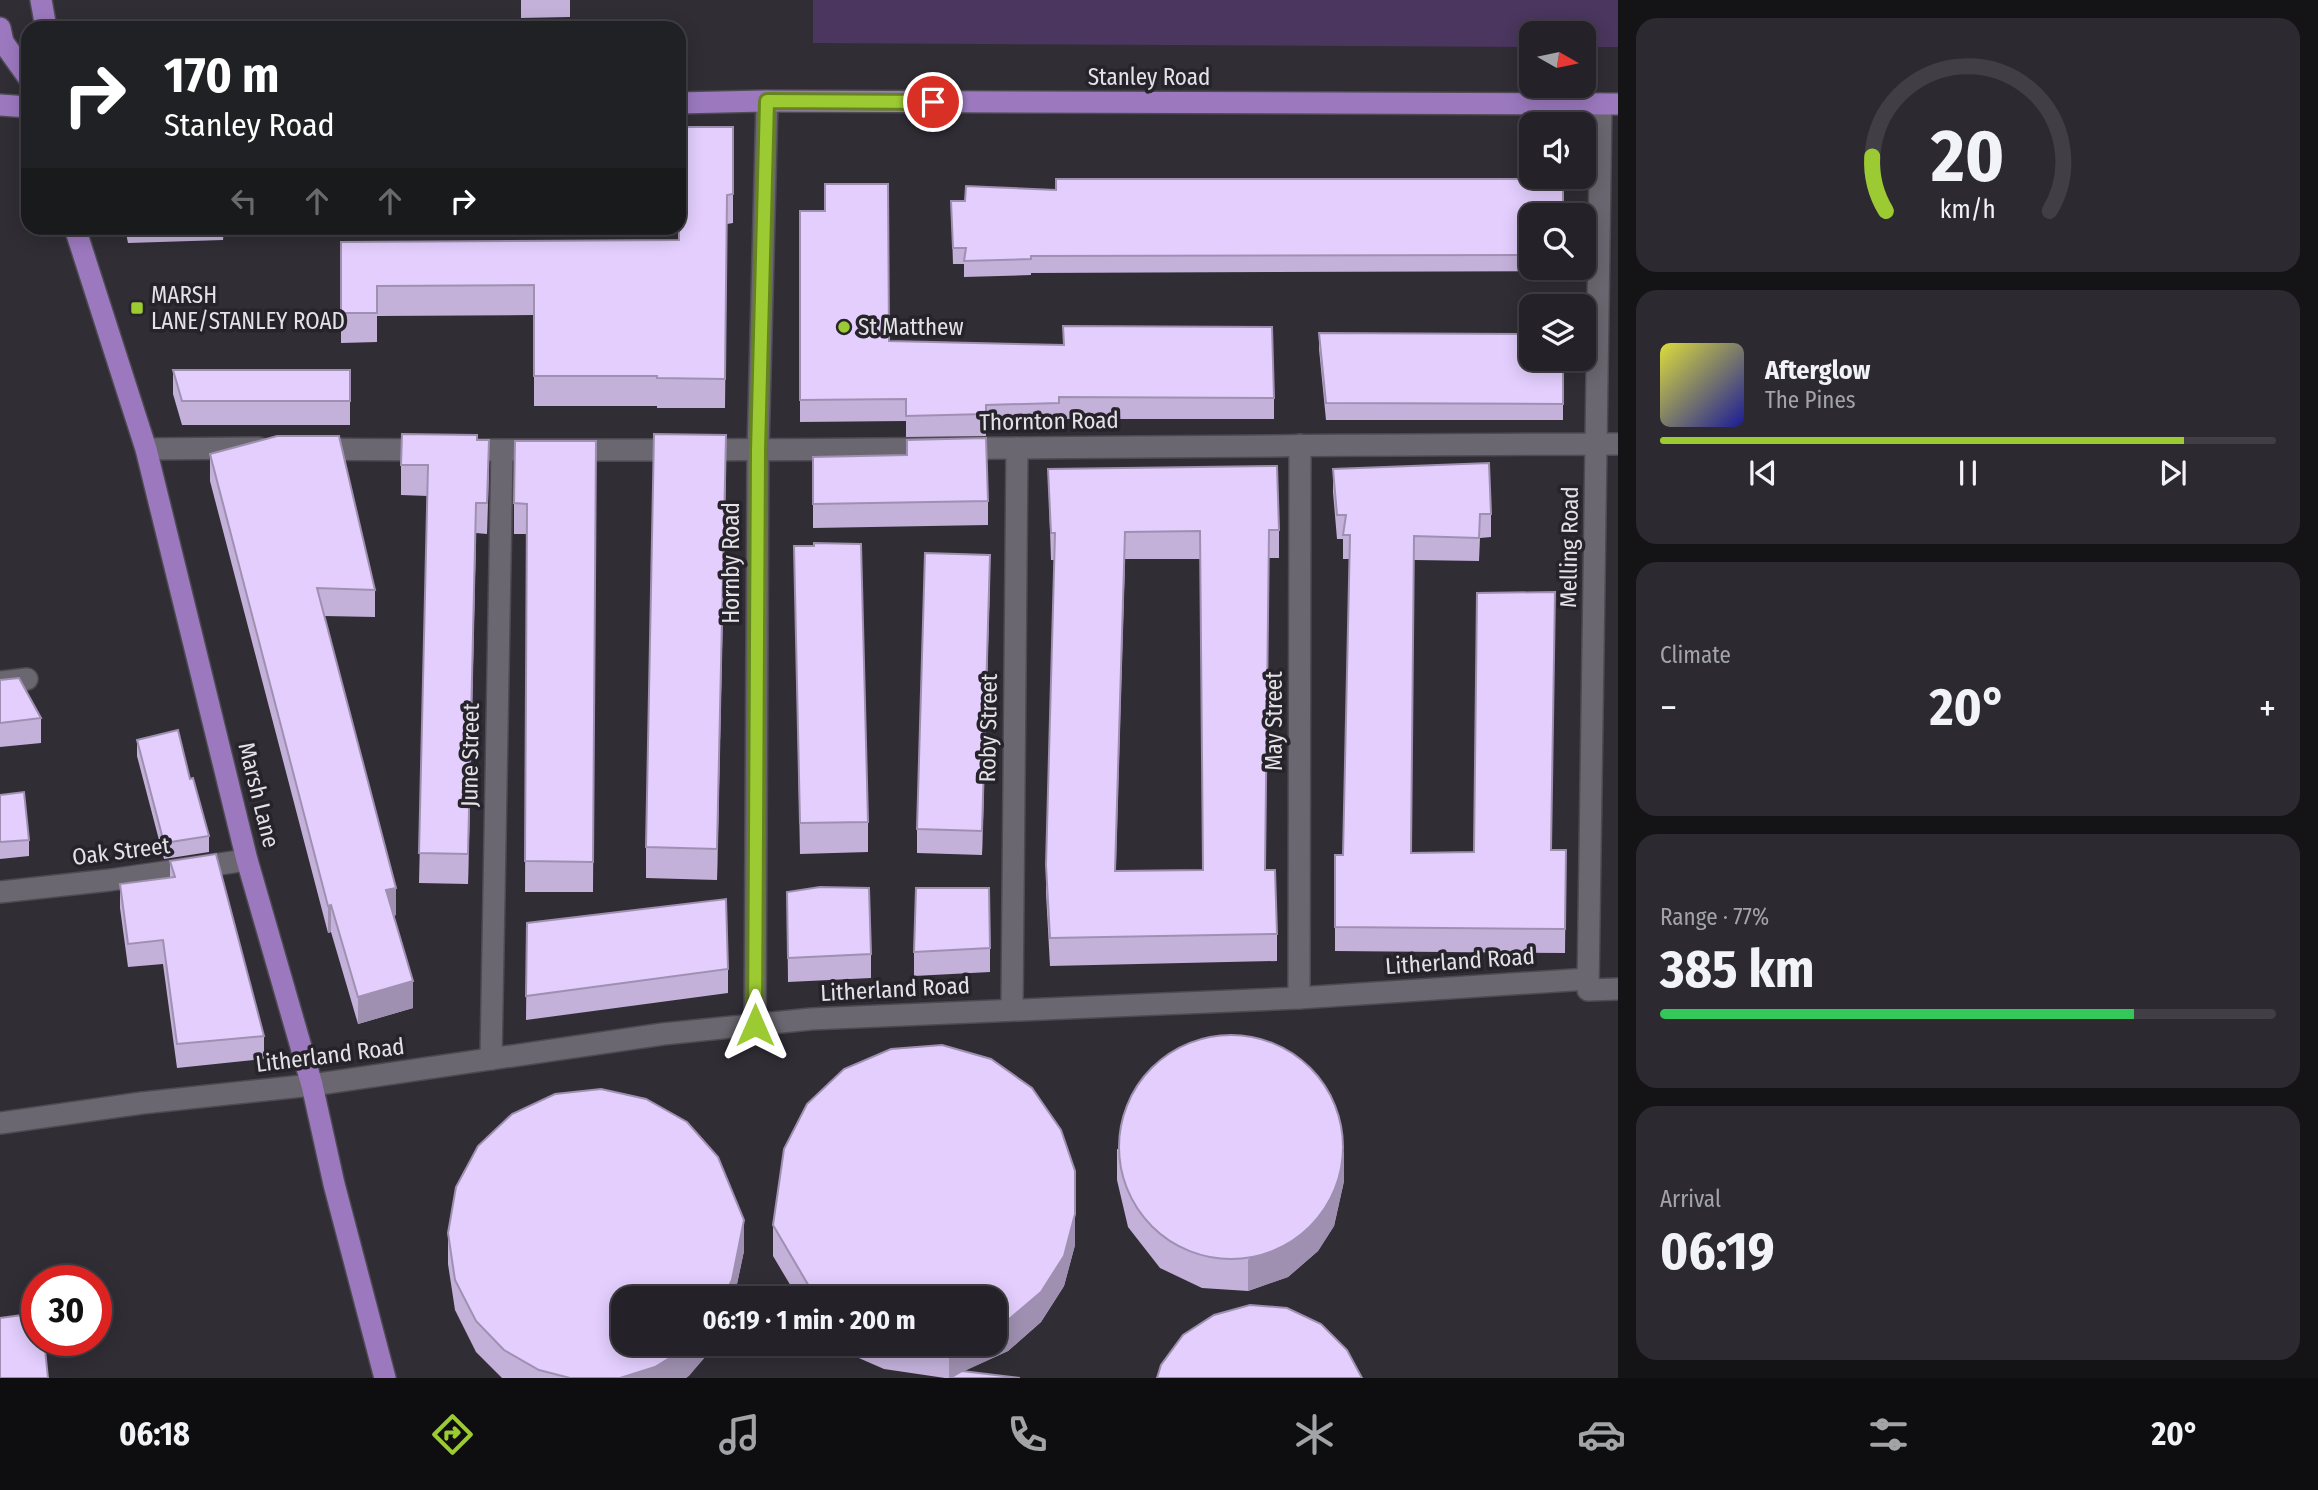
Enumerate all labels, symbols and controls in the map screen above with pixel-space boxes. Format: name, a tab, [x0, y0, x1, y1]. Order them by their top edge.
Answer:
north arrow	[1519, 21, 1596, 98]
map controls	[1519, 21, 1596, 371]
text: 170 m	[164, 46, 280, 105]
icon: right	[49, 49, 140, 140]
street label: Stanley Road	[1088, 63, 1210, 91]
pin	[903, 72, 963, 132]
icon: arrive	[914, 83, 952, 121]
text: Stanley Road	[164, 106, 335, 144]
button: sound	[1519, 112, 1596, 189]
text: 20	[1930, 113, 2005, 200]
icon: left	[225, 182, 263, 220]
icon: ahead	[298, 182, 336, 220]
icon: ahead	[371, 182, 409, 220]
icon: right	[444, 182, 482, 220]
text: km/h	[1940, 195, 1996, 225]
button: search	[1519, 203, 1596, 280]
place label: MARSH LANE/STANLEY ROAD	[151, 281, 345, 335]
button: layers	[1519, 294, 1596, 371]
marker: MARSH LANE/STANLEY ROAD	[129, 300, 145, 316]
place label: St Matthew	[858, 313, 964, 341]
marker: St Matthew	[836, 319, 852, 335]
text: Afterglow	[1765, 355, 1870, 386]
text: The Pines	[1765, 386, 1856, 414]
street label: Thornton Road	[979, 406, 1119, 436]
icon: previous	[1744, 454, 1782, 492]
icon: pause	[1949, 454, 1987, 492]
icon: next	[2154, 454, 2192, 492]
street label: Melling Road	[1554, 486, 1584, 608]
street label: Hornby Road	[717, 502, 745, 624]
text: Climate	[1660, 641, 1731, 669]
street label: May Street	[1260, 671, 1288, 771]
street label: Roby Street	[973, 673, 1003, 783]
text: 20°	[1930, 676, 2006, 739]
text: −	[1660, 685, 1677, 731]
text: +	[2259, 685, 2276, 731]
street label: June Street	[455, 702, 485, 807]
street label: Marsh Lane	[232, 739, 286, 851]
street label: Oak Street	[71, 831, 172, 871]
text: Range · 77%	[1660, 903, 1769, 931]
text: 385 km	[1660, 938, 1815, 1001]
street label: Litherland Road	[1384, 942, 1536, 980]
street label: Litherland Road	[819, 971, 971, 1007]
position arrow	[718, 988, 792, 1062]
street label: Litherland Road	[254, 1032, 406, 1078]
text: Arrival	[1660, 1185, 1721, 1213]
text: 06:19	[1660, 1220, 1775, 1283]
speed limit sign: 30	[21, 1265, 112, 1356]
text: 06:19 · 1 min · 200 m	[702, 1305, 916, 1336]
icon: directions	[428, 1410, 477, 1459]
icon: music	[715, 1410, 764, 1459]
icon: phone	[1003, 1410, 1052, 1459]
icon: climate	[1290, 1410, 1339, 1459]
icon: car	[1577, 1410, 1626, 1459]
icon: filters	[1864, 1410, 1913, 1459]
text: 06:18	[119, 1415, 190, 1453]
text: 20°	[2152, 1415, 2199, 1453]

